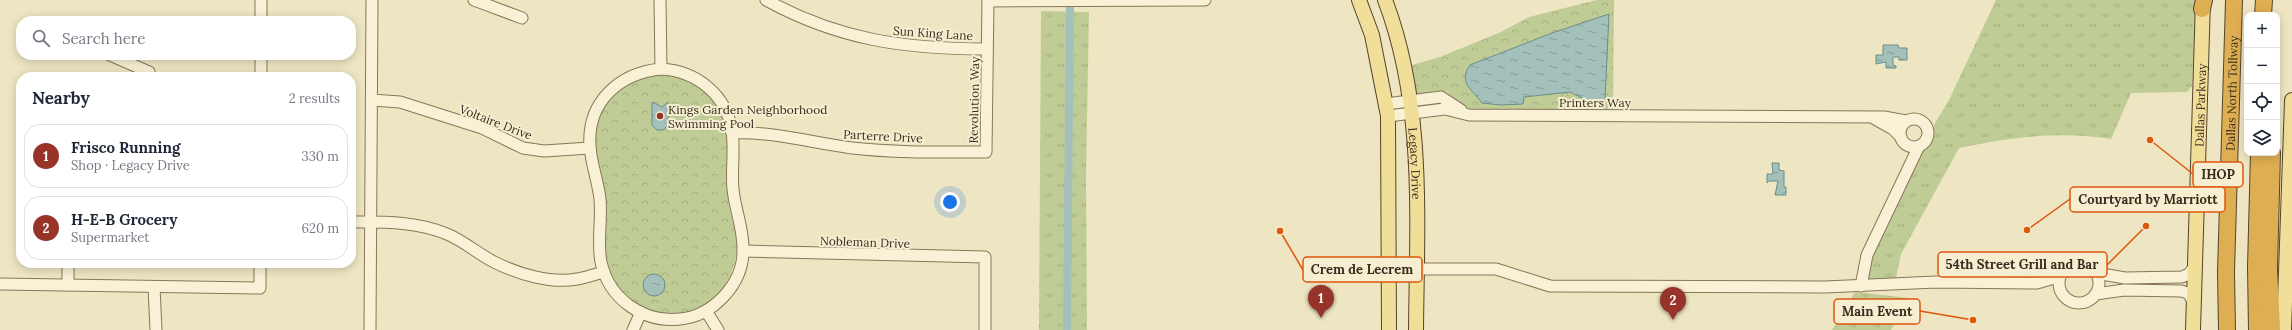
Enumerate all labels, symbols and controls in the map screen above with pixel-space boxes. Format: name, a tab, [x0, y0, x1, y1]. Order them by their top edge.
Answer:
map controls	[2244, 12, 2280, 156]
button: +	[2244, 12, 2280, 48]
search box	[16, 16, 356, 60]
street label: Sun King Lane	[892, 23, 974, 43]
icon: search	[30, 27, 52, 49]
text: Search here	[62, 29, 145, 48]
street label: Dallas North Tollway	[2222, 35, 2240, 151]
button: −	[2244, 48, 2280, 84]
street label: Revolution Way	[966, 56, 982, 143]
street label: Dallas Parkway	[2191, 62, 2209, 147]
button: locate	[2244, 84, 2280, 120]
text: Nearby	[32, 87, 90, 109]
text: 2 results	[289, 90, 340, 107]
street label: Printers Way	[1559, 95, 1632, 110]
street label: Voltaire Drive	[457, 101, 535, 143]
place label: Kings Garden Neighborhood Swimming Pool	[668, 102, 827, 131]
marker: Kings Garden Neighborhood Swimming Pool	[655, 111, 665, 121]
button: layers	[2244, 120, 2280, 156]
street label: Parterre Drive	[843, 126, 924, 146]
street label: Legacy Drive	[1406, 127, 1425, 200]
text: Frisco Running	[71, 138, 180, 157]
text: 1	[43, 148, 49, 165]
text: 330 m	[301, 148, 339, 165]
text: Shop · Legacy Drive	[71, 157, 190, 174]
callout: IHOP	[2193, 162, 2243, 187]
text: IHOP	[2201, 166, 2235, 183]
callout: Courtyard by Marriott	[2070, 187, 2225, 212]
text: Courtyard by Marriott	[2078, 191, 2218, 208]
your location	[940, 192, 960, 212]
text: H-E-B Grocery	[71, 210, 178, 229]
text: 2	[43, 220, 49, 237]
text: 620 m	[301, 220, 339, 237]
text: Supermarket	[71, 229, 149, 246]
street label: Nobleman Drive	[820, 233, 911, 251]
callout: 54th Street Grill and Bar	[1938, 252, 2107, 277]
text: 54th Street Grill and Bar	[1946, 256, 2099, 273]
callout: Crem de Lecrem	[1303, 257, 1422, 282]
text: Crem de Lecrem	[1311, 261, 1413, 278]
pin: 1	[1308, 285, 1334, 318]
pin: 2	[1660, 287, 1686, 320]
callout: Main Event	[1834, 299, 1920, 324]
text: Main Event	[1842, 303, 1913, 320]

